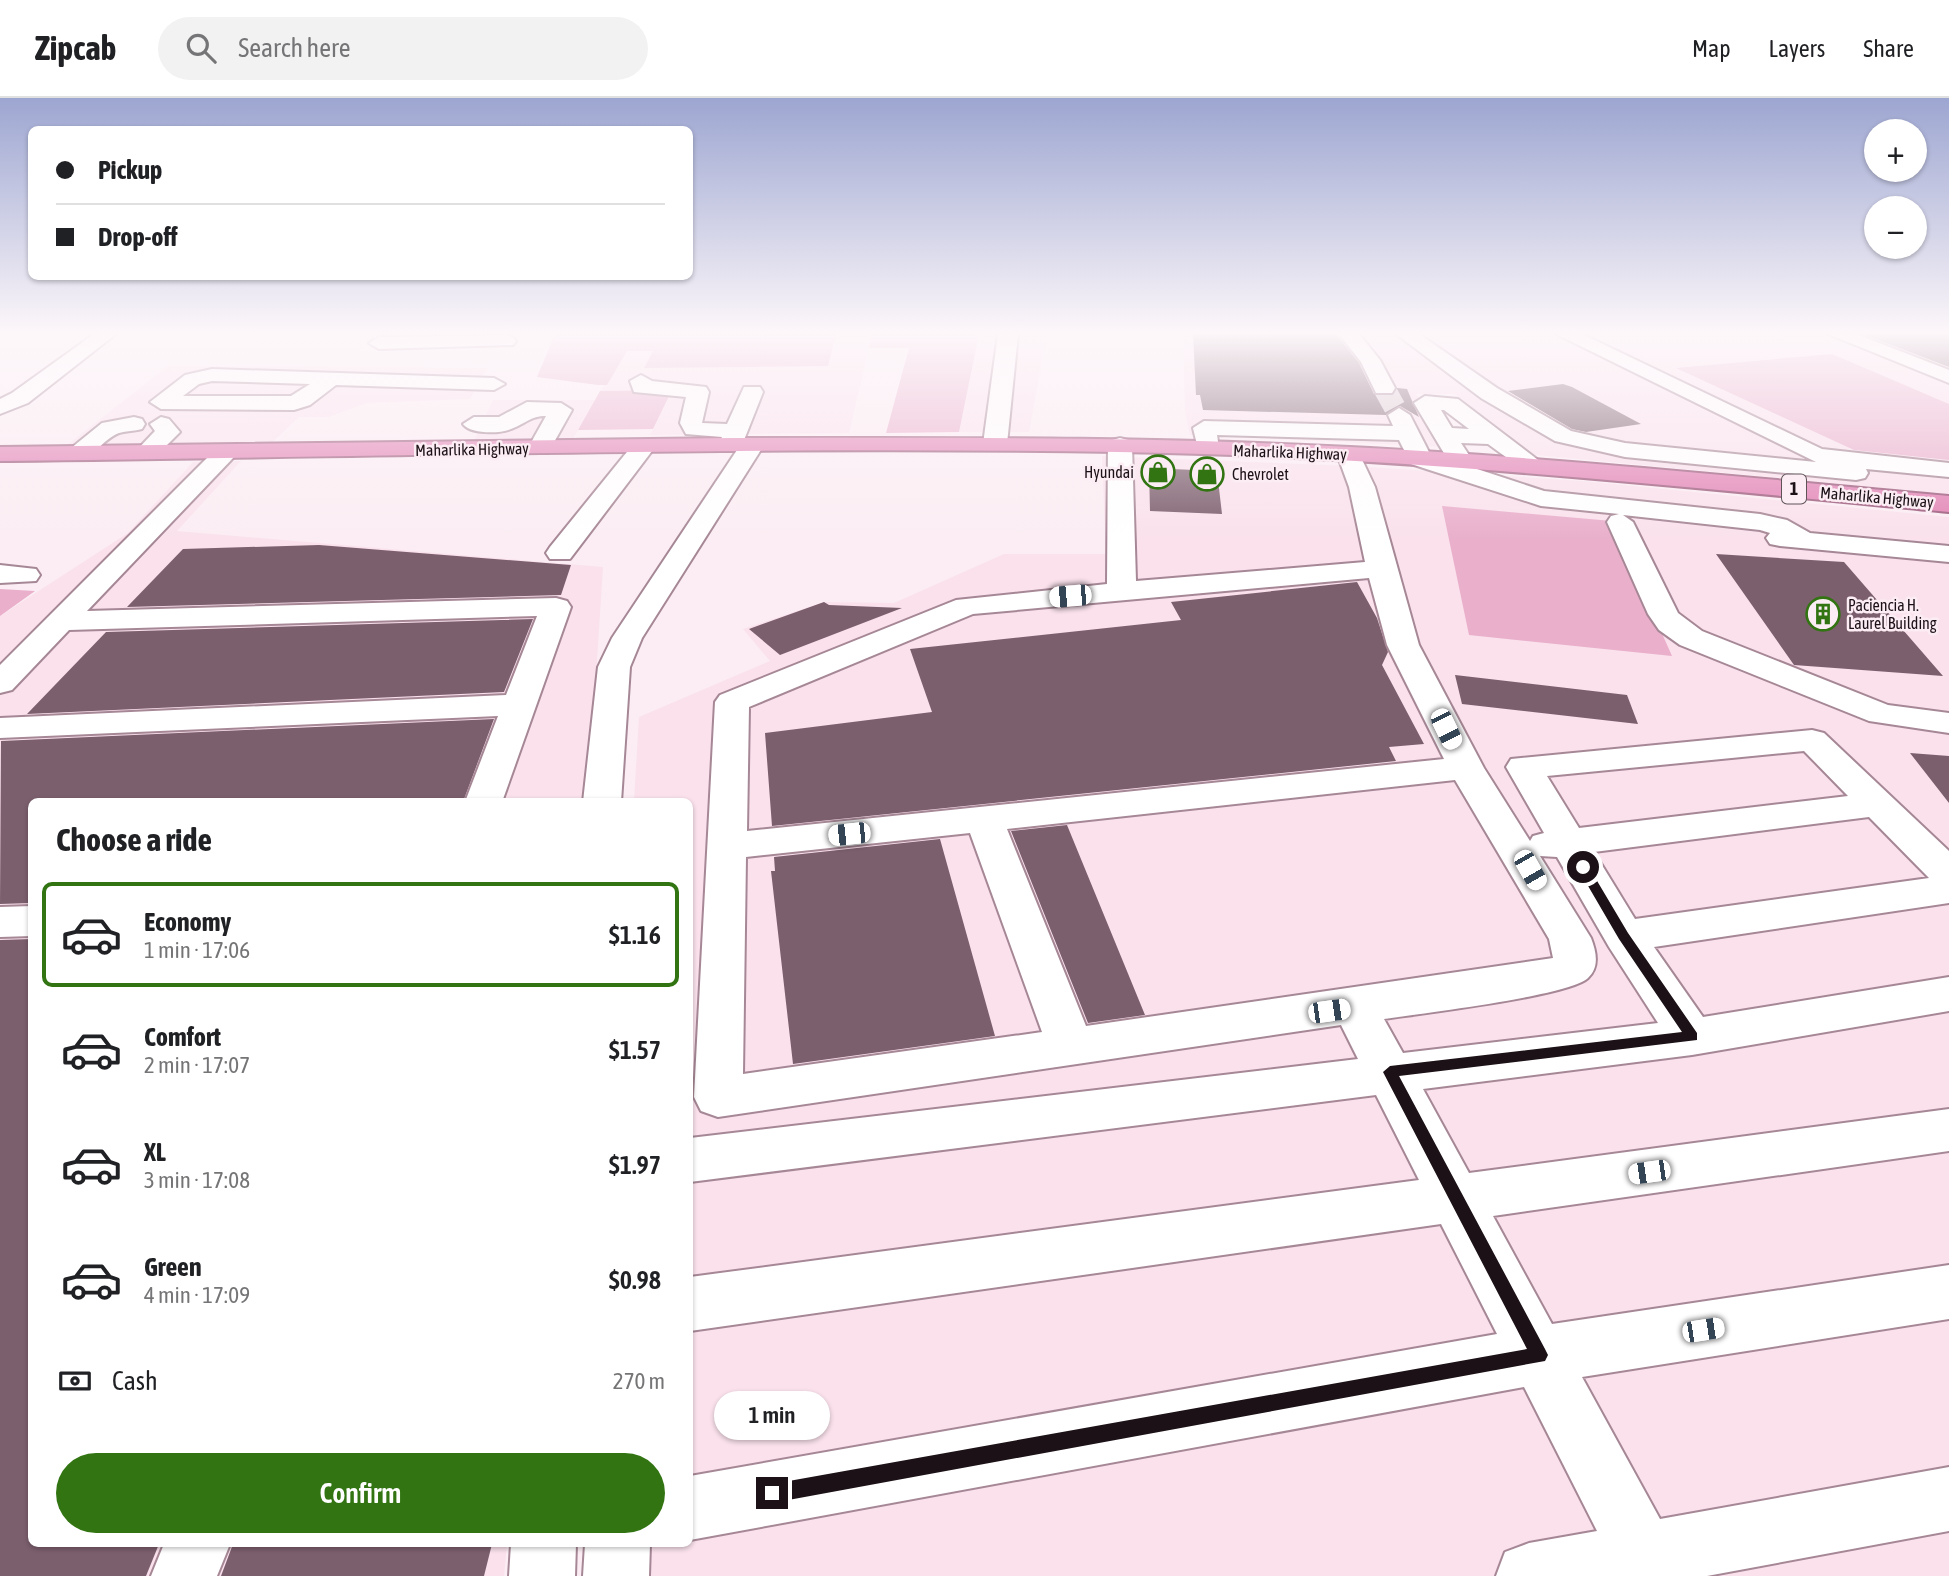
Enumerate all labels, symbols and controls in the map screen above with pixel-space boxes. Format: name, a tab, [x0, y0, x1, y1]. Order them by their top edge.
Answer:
search box	[158, 17, 648, 80]
text: Zipcab	[35, 29, 116, 67]
icon: search	[182, 29, 220, 67]
text: Search here	[238, 33, 350, 63]
text: Map	[1692, 35, 1731, 62]
text: Layers	[1769, 35, 1825, 62]
text: Share	[1863, 35, 1914, 62]
map controls	[1864, 119, 1927, 259]
button: +	[1864, 119, 1927, 182]
text: Pickup	[98, 155, 162, 185]
button: −	[1864, 196, 1927, 259]
text: Drop-off	[98, 222, 178, 252]
street label: Maharlika Highway	[415, 439, 529, 460]
street label: Maharlika Highway	[1233, 441, 1348, 464]
shop icon: Hyundai	[1139, 453, 1177, 491]
shop icon: Chevrolet	[1188, 455, 1226, 493]
place label: Hyundai	[1084, 463, 1134, 482]
place label: Chevrolet	[1232, 465, 1289, 483]
road number: 1	[1782, 474, 1806, 503]
street label: Maharlika Highway	[1819, 483, 1935, 512]
car	[1049, 584, 1092, 608]
building icon: Paciencia H. Laurel Building	[1804, 595, 1842, 633]
place label: Paciencia H. Laurel Building	[1848, 596, 1937, 633]
car	[1428, 706, 1465, 752]
text: Choose a ride	[56, 821, 212, 858]
car	[828, 821, 871, 847]
car	[1511, 847, 1550, 893]
route start	[1567, 851, 1599, 883]
icon: car	[60, 903, 123, 966]
text: Economy	[144, 907, 231, 937]
text: $1.16	[609, 920, 661, 950]
text: 1 min · 17:06	[144, 937, 250, 963]
car	[1307, 998, 1352, 1024]
icon: car	[60, 1018, 123, 1081]
text: Comfort	[144, 1022, 221, 1052]
text: $1.57	[609, 1035, 661, 1065]
text: 2 min · 17:07	[144, 1052, 250, 1078]
icon: car	[60, 1133, 123, 1196]
text: XL	[144, 1137, 166, 1167]
text: $1.97	[609, 1150, 661, 1180]
car	[1627, 1159, 1672, 1185]
text: 3 min · 17:08	[144, 1167, 250, 1193]
icon: car	[60, 1248, 123, 1311]
text: Green	[144, 1252, 202, 1282]
text: $0.98	[609, 1265, 661, 1295]
text: 4 min · 17:09	[144, 1282, 250, 1308]
car	[1681, 1316, 1726, 1344]
icon: cash	[56, 1362, 94, 1400]
text: Cash	[112, 1366, 158, 1396]
text: 270 m	[613, 1368, 665, 1394]
callout: 1 min	[714, 1392, 830, 1440]
text: 1 min	[749, 1402, 795, 1428]
button: Confirm	[56, 1453, 665, 1533]
route end	[756, 1477, 788, 1509]

